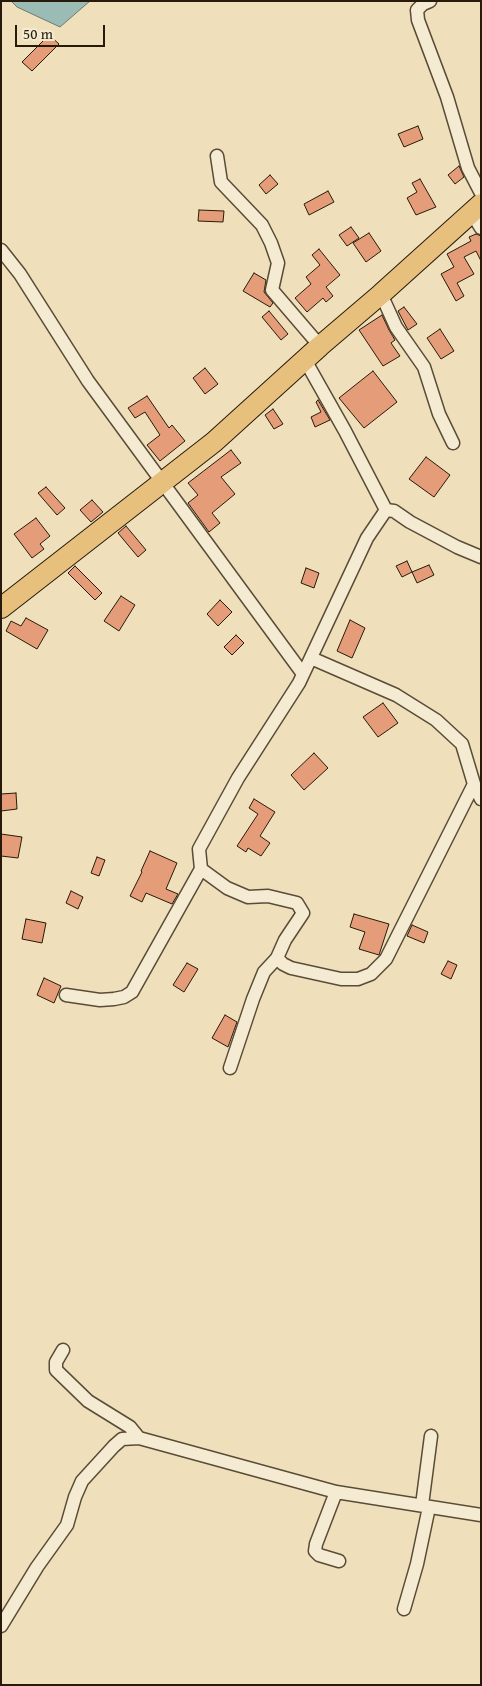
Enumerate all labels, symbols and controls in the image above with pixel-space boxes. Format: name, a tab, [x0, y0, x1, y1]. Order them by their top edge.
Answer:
scale bar	[18, 15, 108, 47]
text: 50 m	[23, 23, 53, 44]

